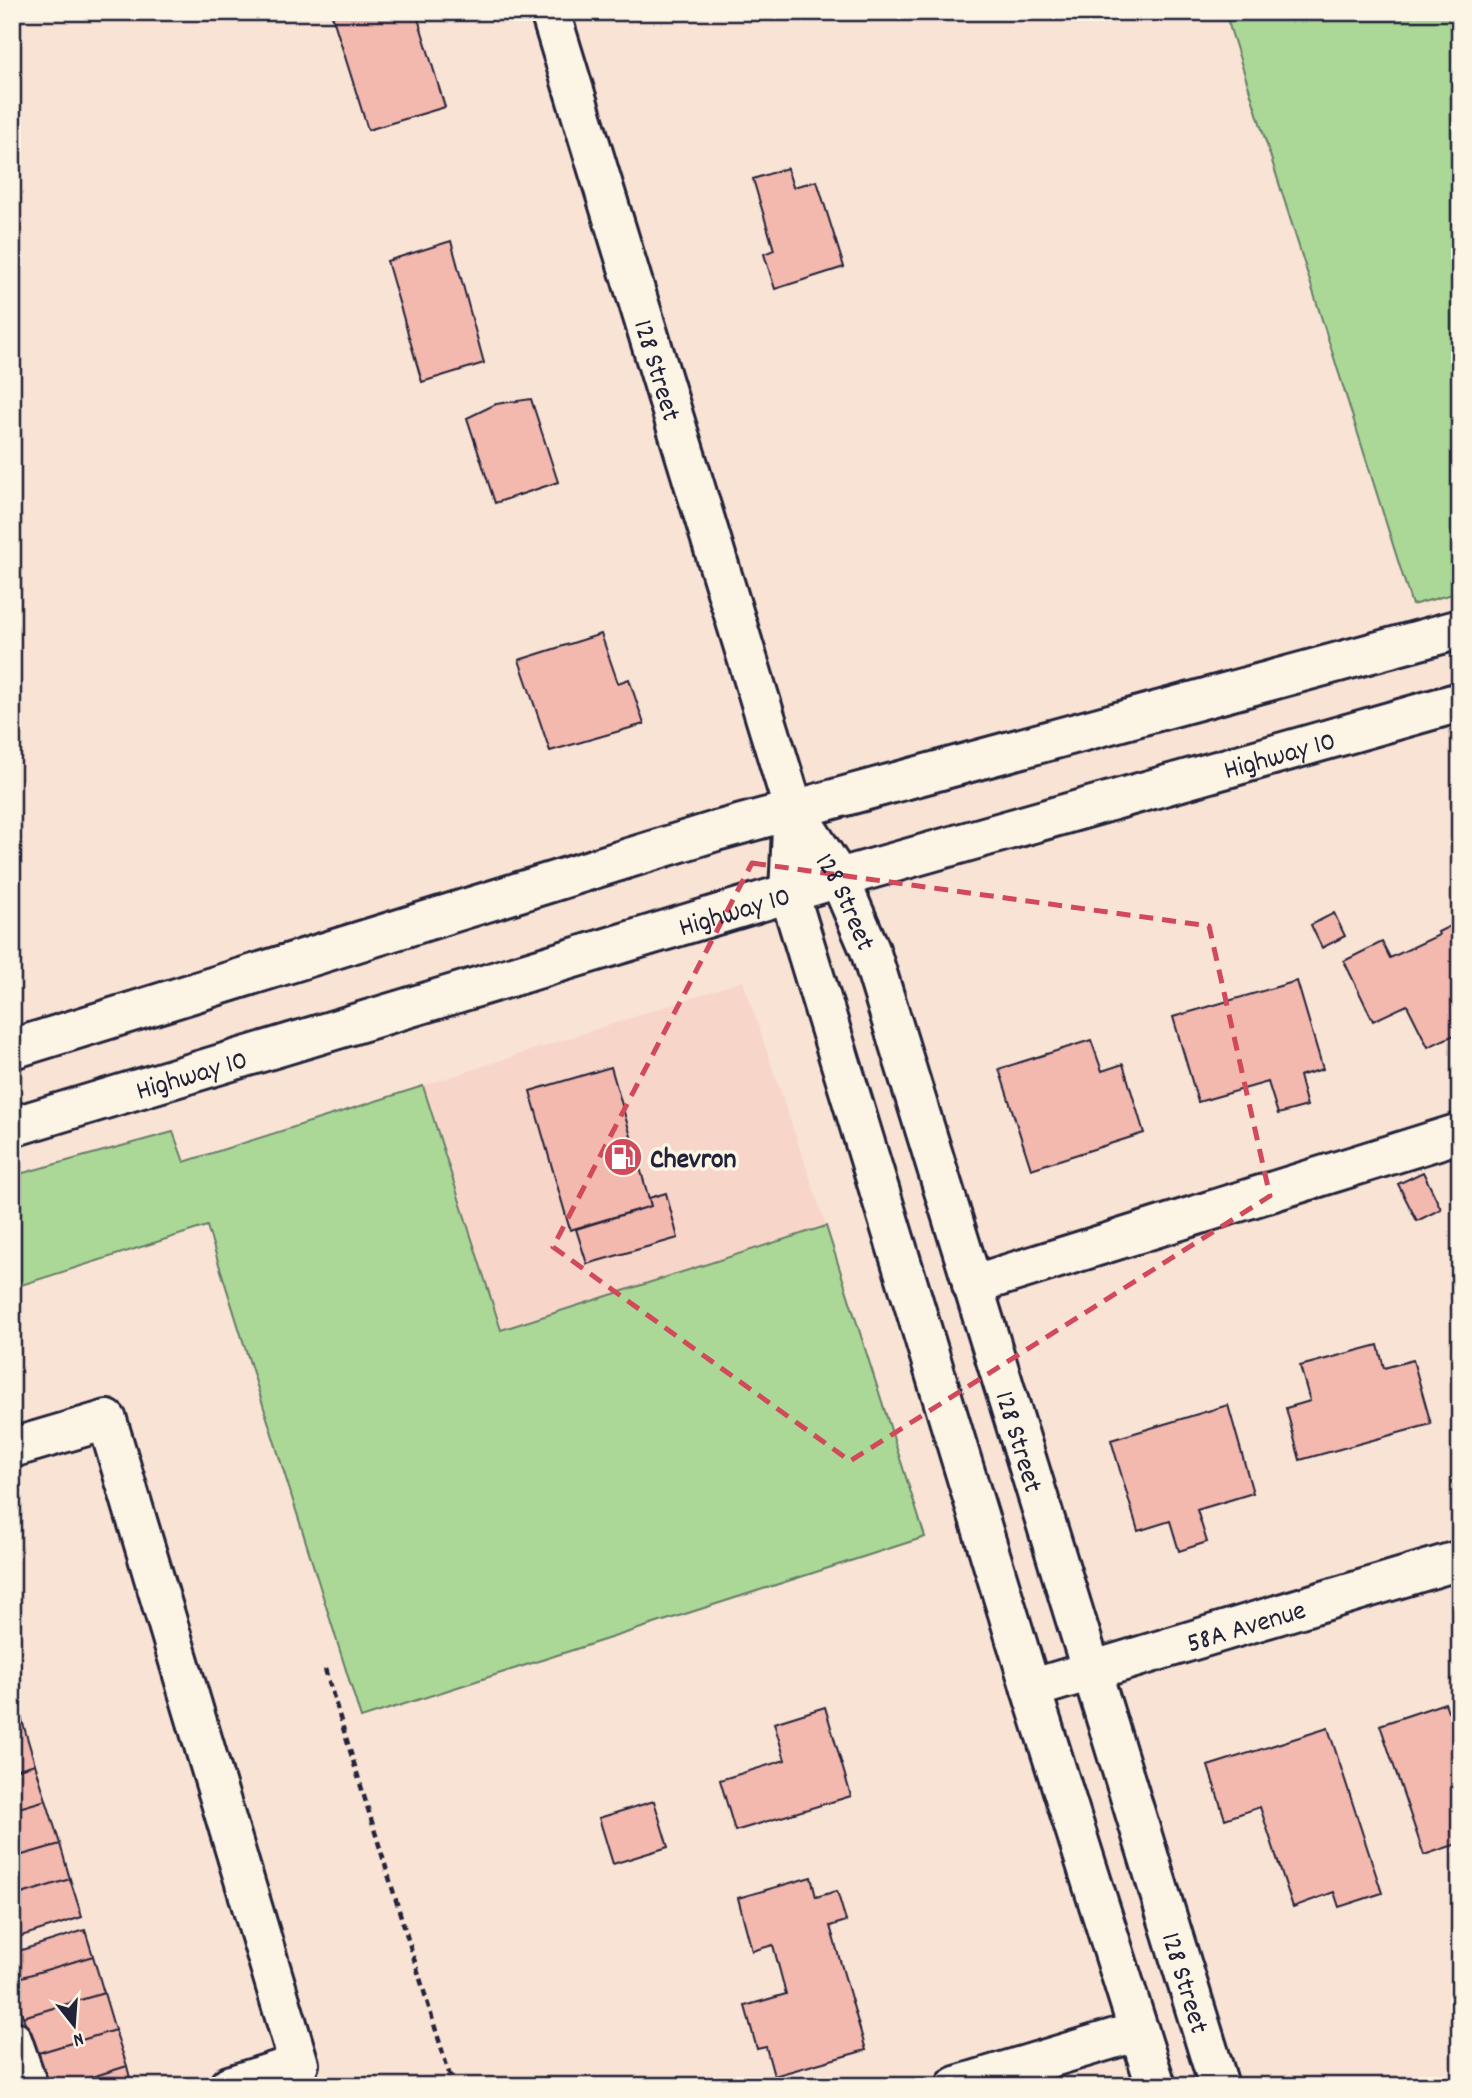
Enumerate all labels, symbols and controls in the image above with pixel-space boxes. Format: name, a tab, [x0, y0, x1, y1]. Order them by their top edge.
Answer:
street label: 128 Street	[620, 316, 689, 427]
street label: Highway 10	[1220, 723, 1341, 793]
street label: 128 Street	[803, 847, 883, 958]
street label: Highway 10	[675, 879, 796, 950]
street label: Highway 10	[132, 1042, 253, 1114]
fuel station icon: Chevron	[602, 1136, 644, 1178]
place label: Chevron	[650, 1142, 737, 1182]
street label: 128 Street	[982, 1387, 1051, 1498]
street label: 58A Avenue	[1182, 1592, 1311, 1666]
street label: 128 Street	[1148, 1928, 1217, 2039]
north arrow	[38, 1990, 108, 2060]
text: N	[70, 2024, 86, 2052]

